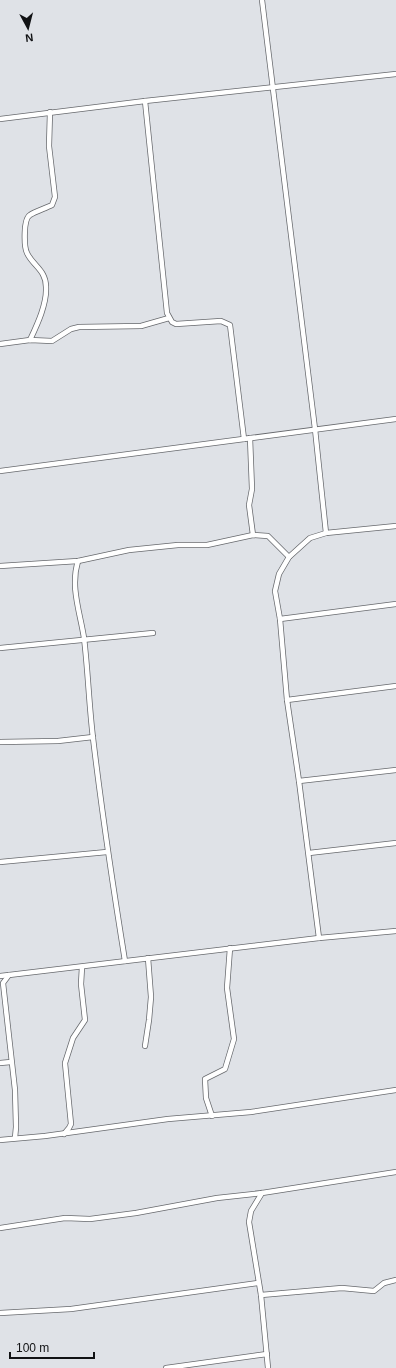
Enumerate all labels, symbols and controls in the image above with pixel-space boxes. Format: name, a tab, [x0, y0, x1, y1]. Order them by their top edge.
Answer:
north arrow	[8, 8, 48, 48]
text: N	[24, 31, 34, 44]
scale bar	[10, 1334, 94, 1360]
text: 100 m	[16, 1341, 49, 1355]

